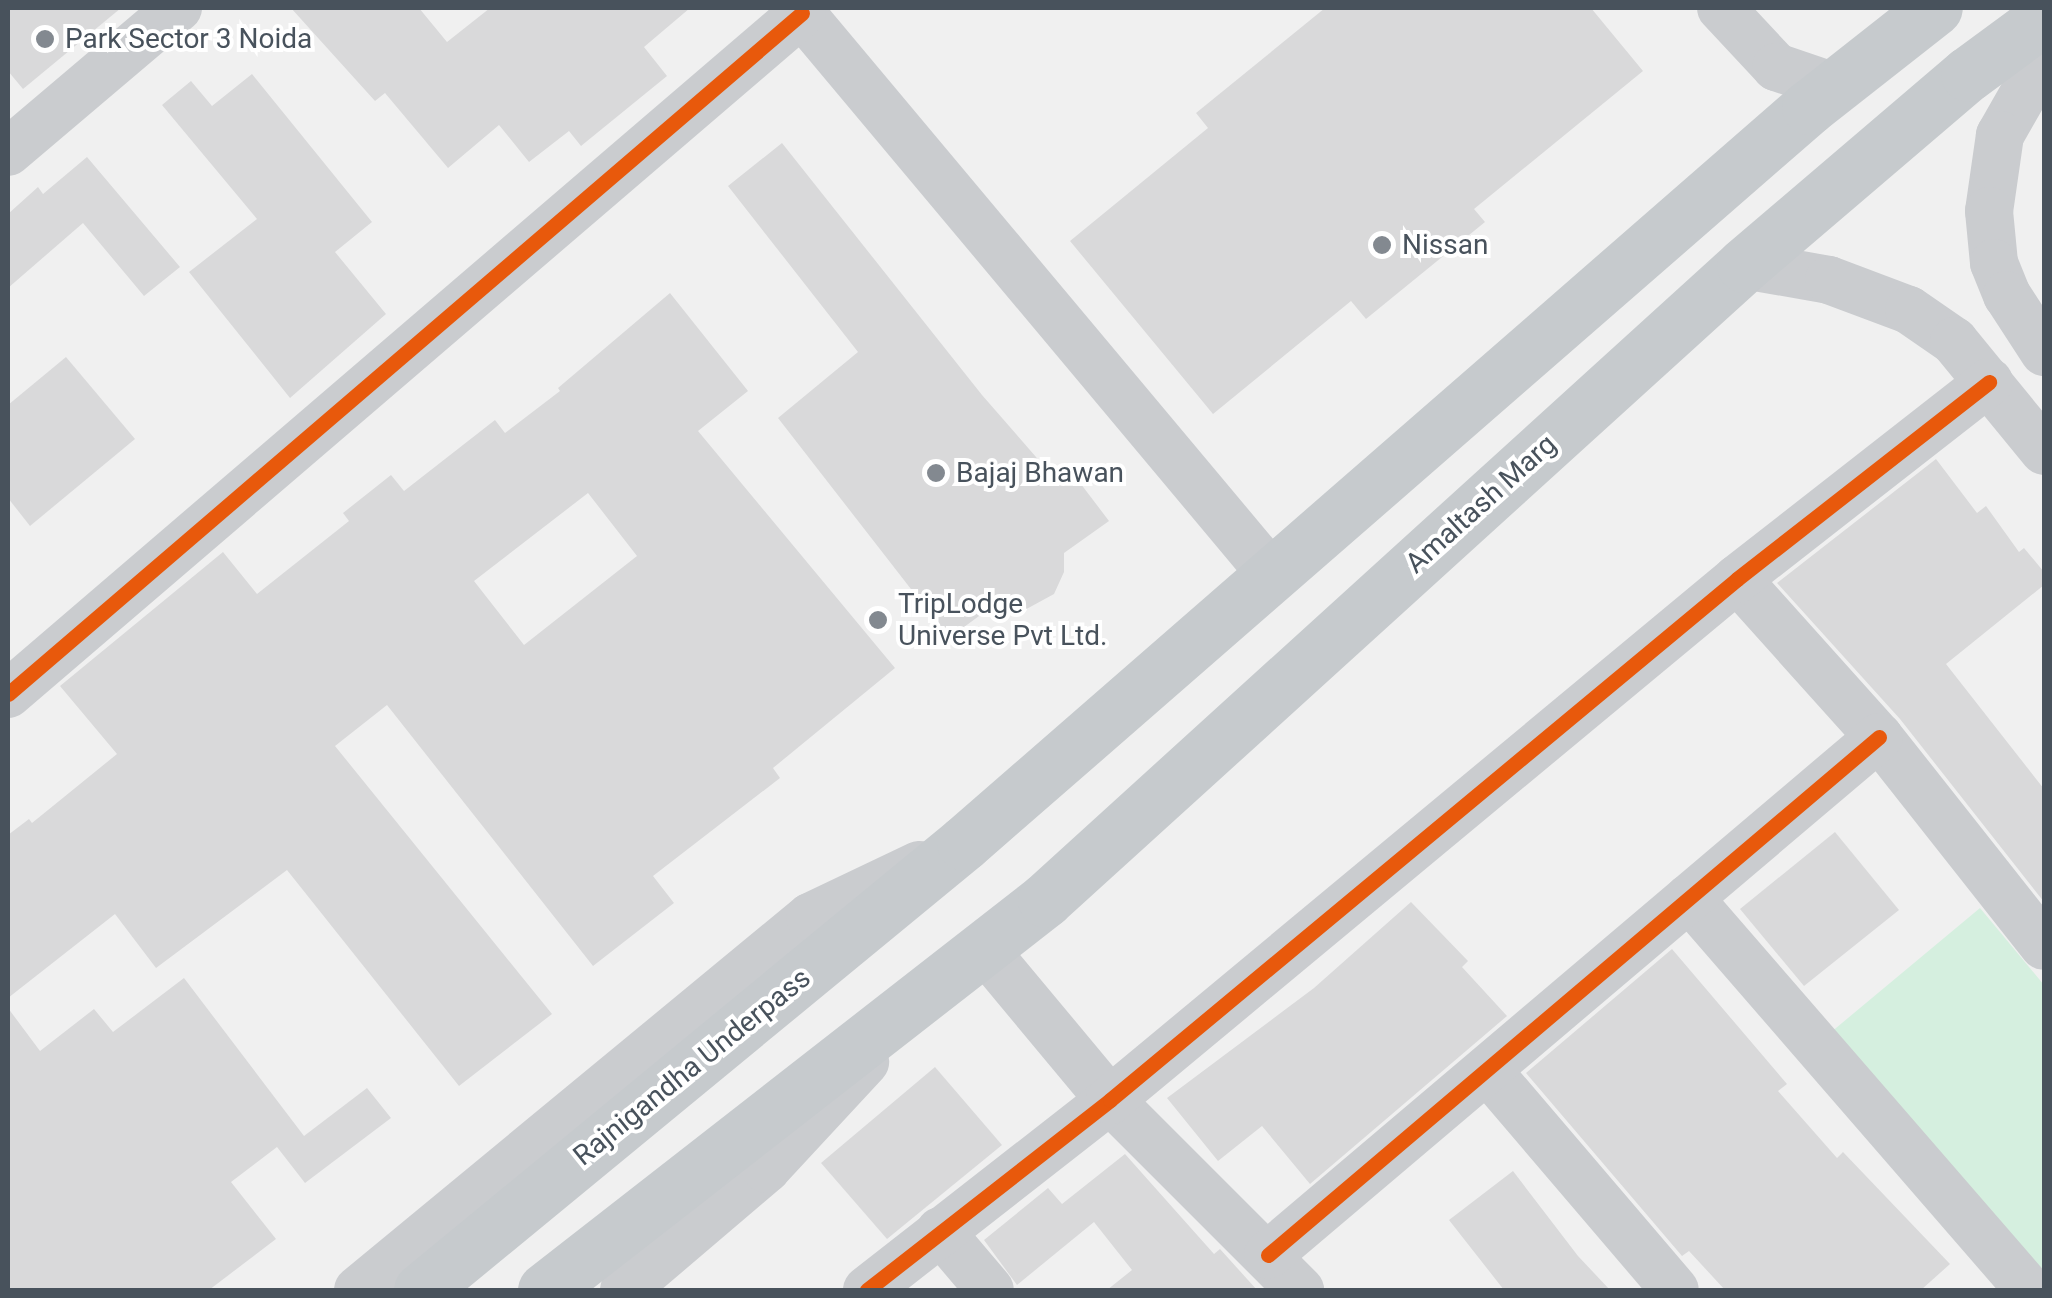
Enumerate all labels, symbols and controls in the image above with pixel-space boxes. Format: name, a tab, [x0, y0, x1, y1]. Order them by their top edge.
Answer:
place label: Park Sector 3 Noida	[65, 22, 312, 56]
marker: Park Sector 3 Noida	[34, 28, 56, 50]
place label: Nissan	[1402, 228, 1488, 262]
marker: Nissan	[1371, 234, 1393, 256]
street label: Amaltash Marg	[1399, 428, 1563, 580]
place label: Bajaj Bhawan	[956, 456, 1124, 490]
marker: Bajaj Bhawan	[925, 462, 947, 484]
place label: TripLodge Universe Pvt Ltd.	[898, 587, 1107, 653]
marker: TripLodge Universe Pvt Ltd.	[867, 609, 889, 631]
street label: Rajnigandha Underpass	[567, 961, 817, 1173]

